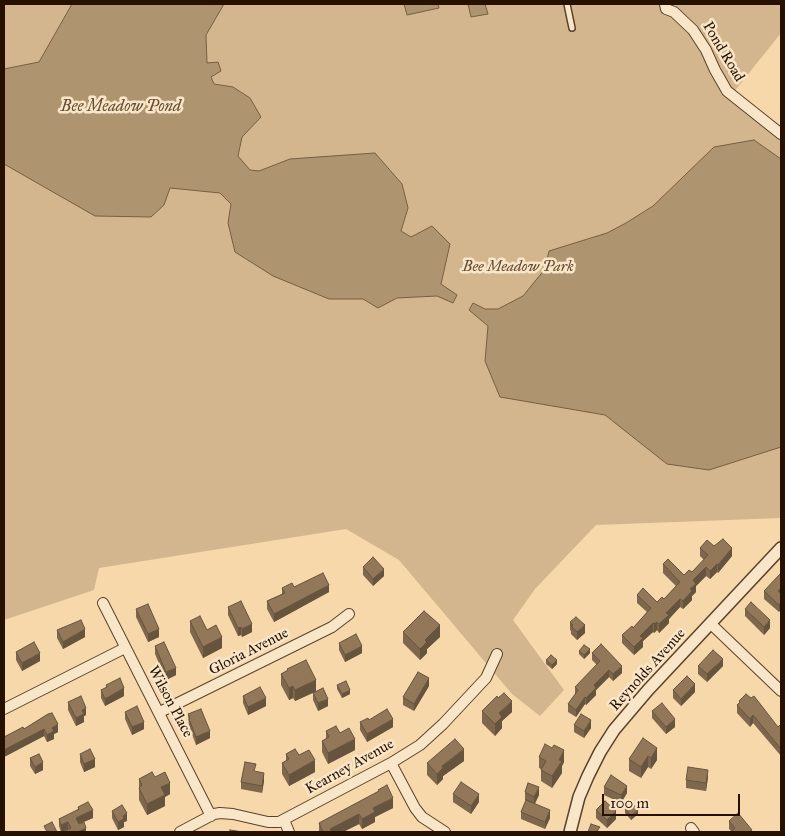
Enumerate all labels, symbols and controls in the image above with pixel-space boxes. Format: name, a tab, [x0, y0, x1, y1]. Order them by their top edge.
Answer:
street label: Pond Road	[698, 19, 748, 85]
water label: Bee Meadow Pond	[61, 97, 181, 117]
park label: Bee Meadow Park	[462, 258, 574, 276]
street label: Gloria Avenue	[206, 624, 292, 680]
street label: Reynolds Avenue	[606, 625, 690, 715]
street label: Wilson Place	[144, 663, 196, 741]
street label: Kearney Avenue	[303, 735, 397, 799]
scale bar	[605, 784, 742, 816]
text: 100 m	[610, 794, 649, 812]

